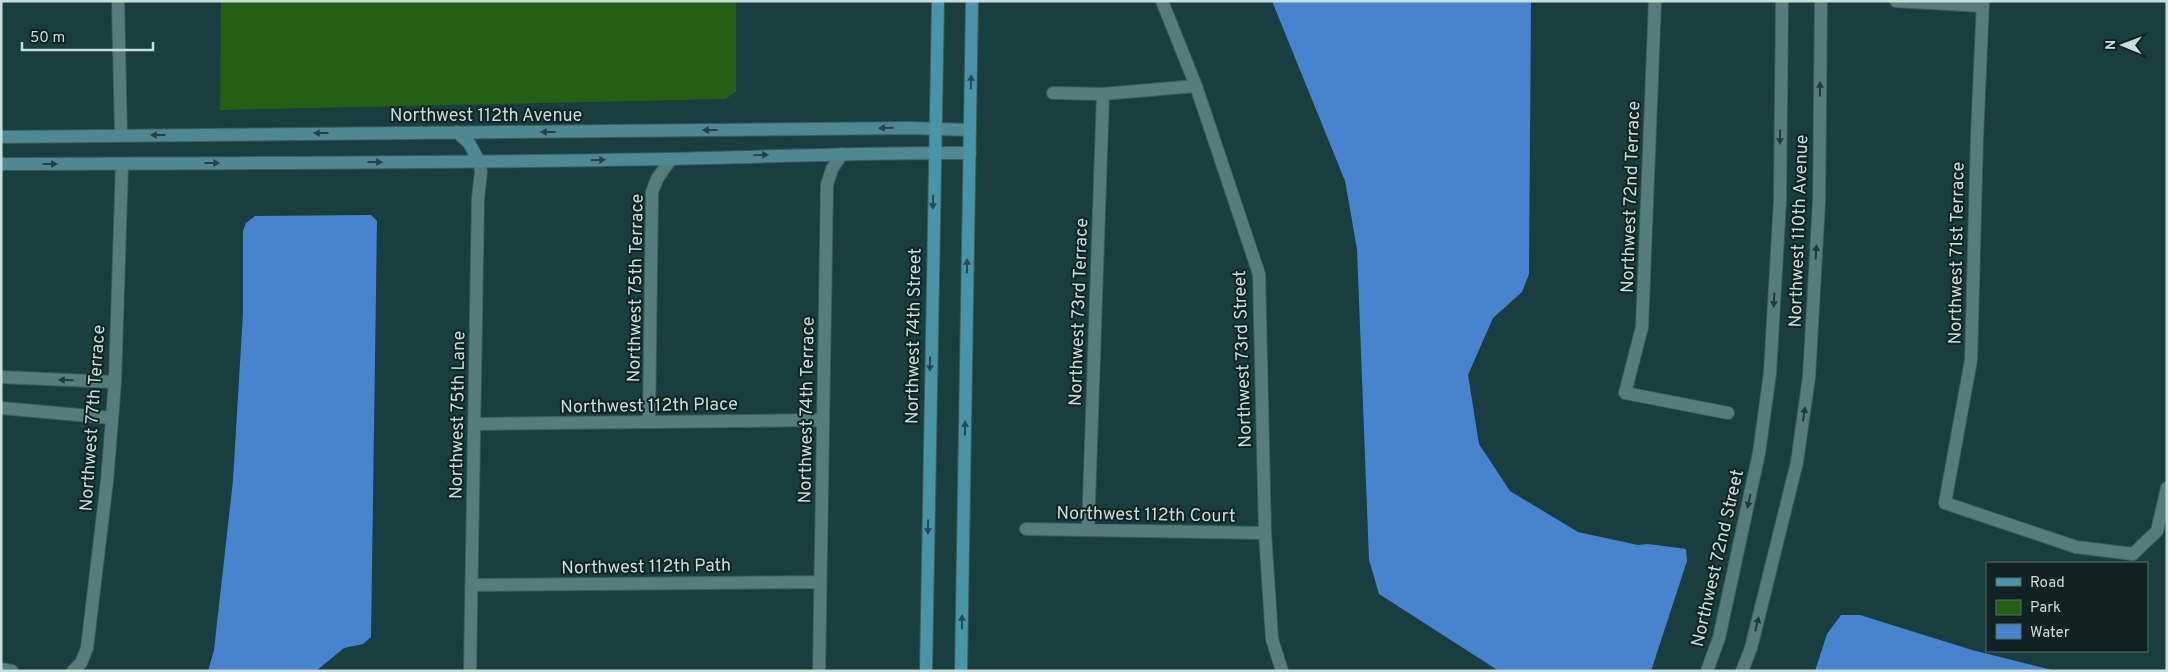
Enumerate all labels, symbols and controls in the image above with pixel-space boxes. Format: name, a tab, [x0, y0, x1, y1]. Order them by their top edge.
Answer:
scale bar	[22, 20, 154, 52]
north arrow	[2098, 20, 2148, 70]
text: 50 m	[30, 29, 65, 48]
text: N	[2103, 40, 2120, 50]
one-way arrow	[967, 73, 975, 89]
one-way arrow	[1816, 81, 1824, 97]
street label: Northwest 72nd Terrace	[1617, 101, 1646, 294]
street label: Northwest 112th Avenue	[390, 105, 582, 128]
one-way arrow	[877, 124, 893, 132]
one-way arrow	[702, 126, 718, 134]
one-way arrow	[540, 128, 556, 136]
one-way arrow	[313, 130, 329, 138]
one-way arrow	[1776, 130, 1784, 146]
one-way arrow	[150, 131, 166, 139]
street label: Northwest 110th Avenue	[1785, 134, 1814, 328]
one-way arrow	[753, 151, 769, 159]
one-way arrow	[590, 155, 606, 163]
one-way arrow	[367, 158, 383, 166]
one-way arrow	[205, 159, 221, 167]
one-way arrow	[42, 160, 58, 168]
street label: Northwest 71st Terrace	[1944, 161, 1971, 345]
street label: Northwest 75th Terrace	[623, 193, 650, 383]
one-way arrow	[929, 194, 937, 210]
street label: Northwest 73rd Terrace	[1065, 218, 1094, 406]
one-way arrow	[1812, 243, 1820, 259]
street label: Northwest 74th Street	[901, 248, 928, 424]
one-way arrow	[964, 258, 972, 274]
street label: Northwest 73rd Street	[1229, 270, 1258, 448]
one-way arrow	[1770, 292, 1778, 308]
street label: Northwest 74th Terrace	[794, 316, 821, 504]
street label: Northwest 77th Terrace	[76, 324, 111, 512]
street label: Northwest 75th Lane	[446, 331, 471, 499]
one-way arrow	[926, 357, 934, 373]
one-way arrow	[58, 376, 74, 384]
street label: Northwest 112th Place	[560, 393, 738, 420]
one-way arrow	[1800, 405, 1808, 421]
one-way arrow	[961, 420, 969, 436]
street label: Northwest 72nd Street	[1687, 467, 1750, 649]
one-way arrow	[1744, 494, 1752, 510]
street label: Northwest 112th Court	[1056, 502, 1236, 529]
one-way arrow	[924, 519, 932, 535]
street label: Northwest 112th Path	[561, 555, 731, 580]
legend	[1986, 562, 2148, 652]
text: Road	[2030, 574, 2065, 593]
text: Park	[2030, 599, 2061, 618]
one-way arrow	[958, 614, 966, 630]
one-way arrow	[1753, 617, 1761, 632]
text: Water	[2030, 624, 2070, 643]

